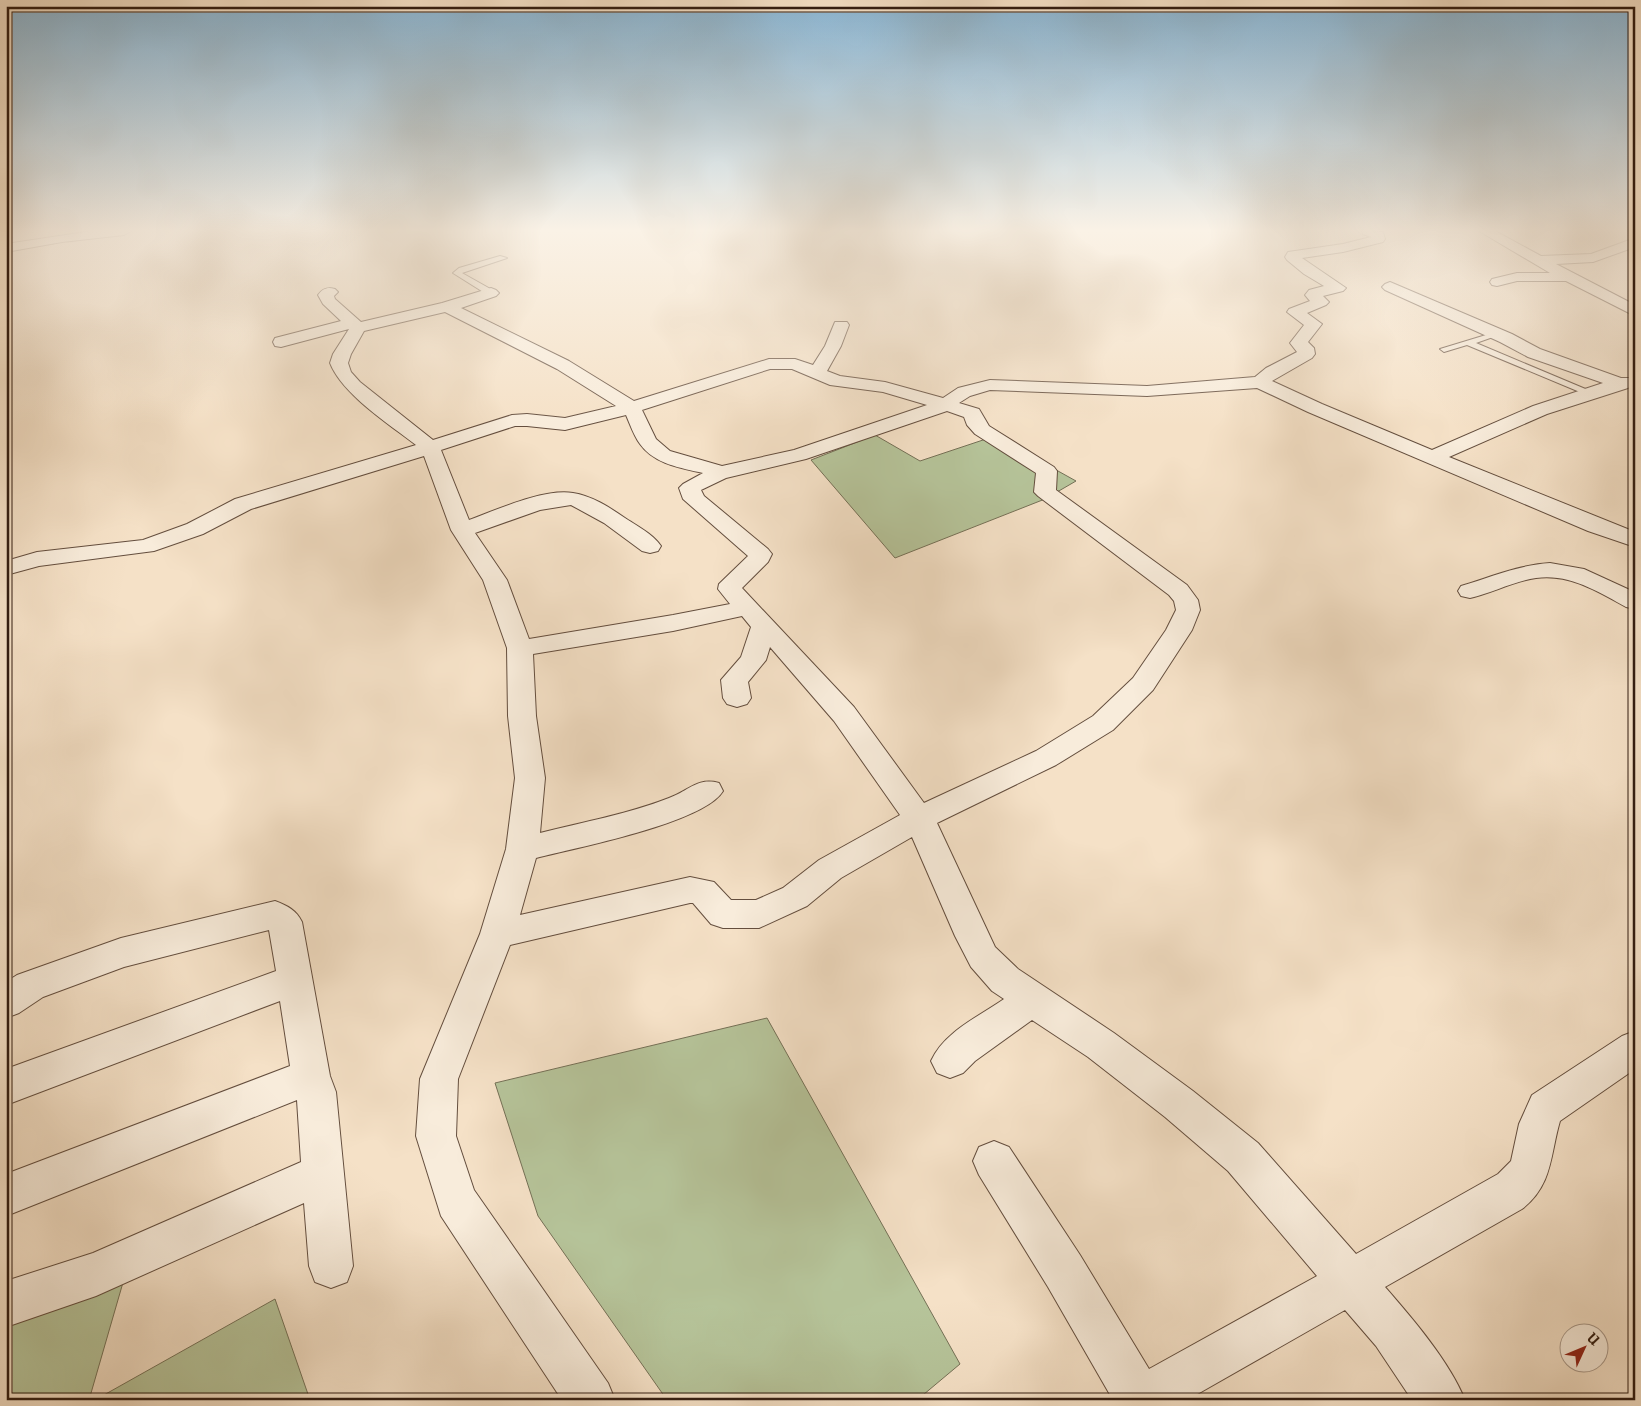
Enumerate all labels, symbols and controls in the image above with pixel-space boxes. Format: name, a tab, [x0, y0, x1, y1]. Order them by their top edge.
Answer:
north arrow	[1558, 1324, 1608, 1374]
text: U	[1582, 1329, 1603, 1349]

